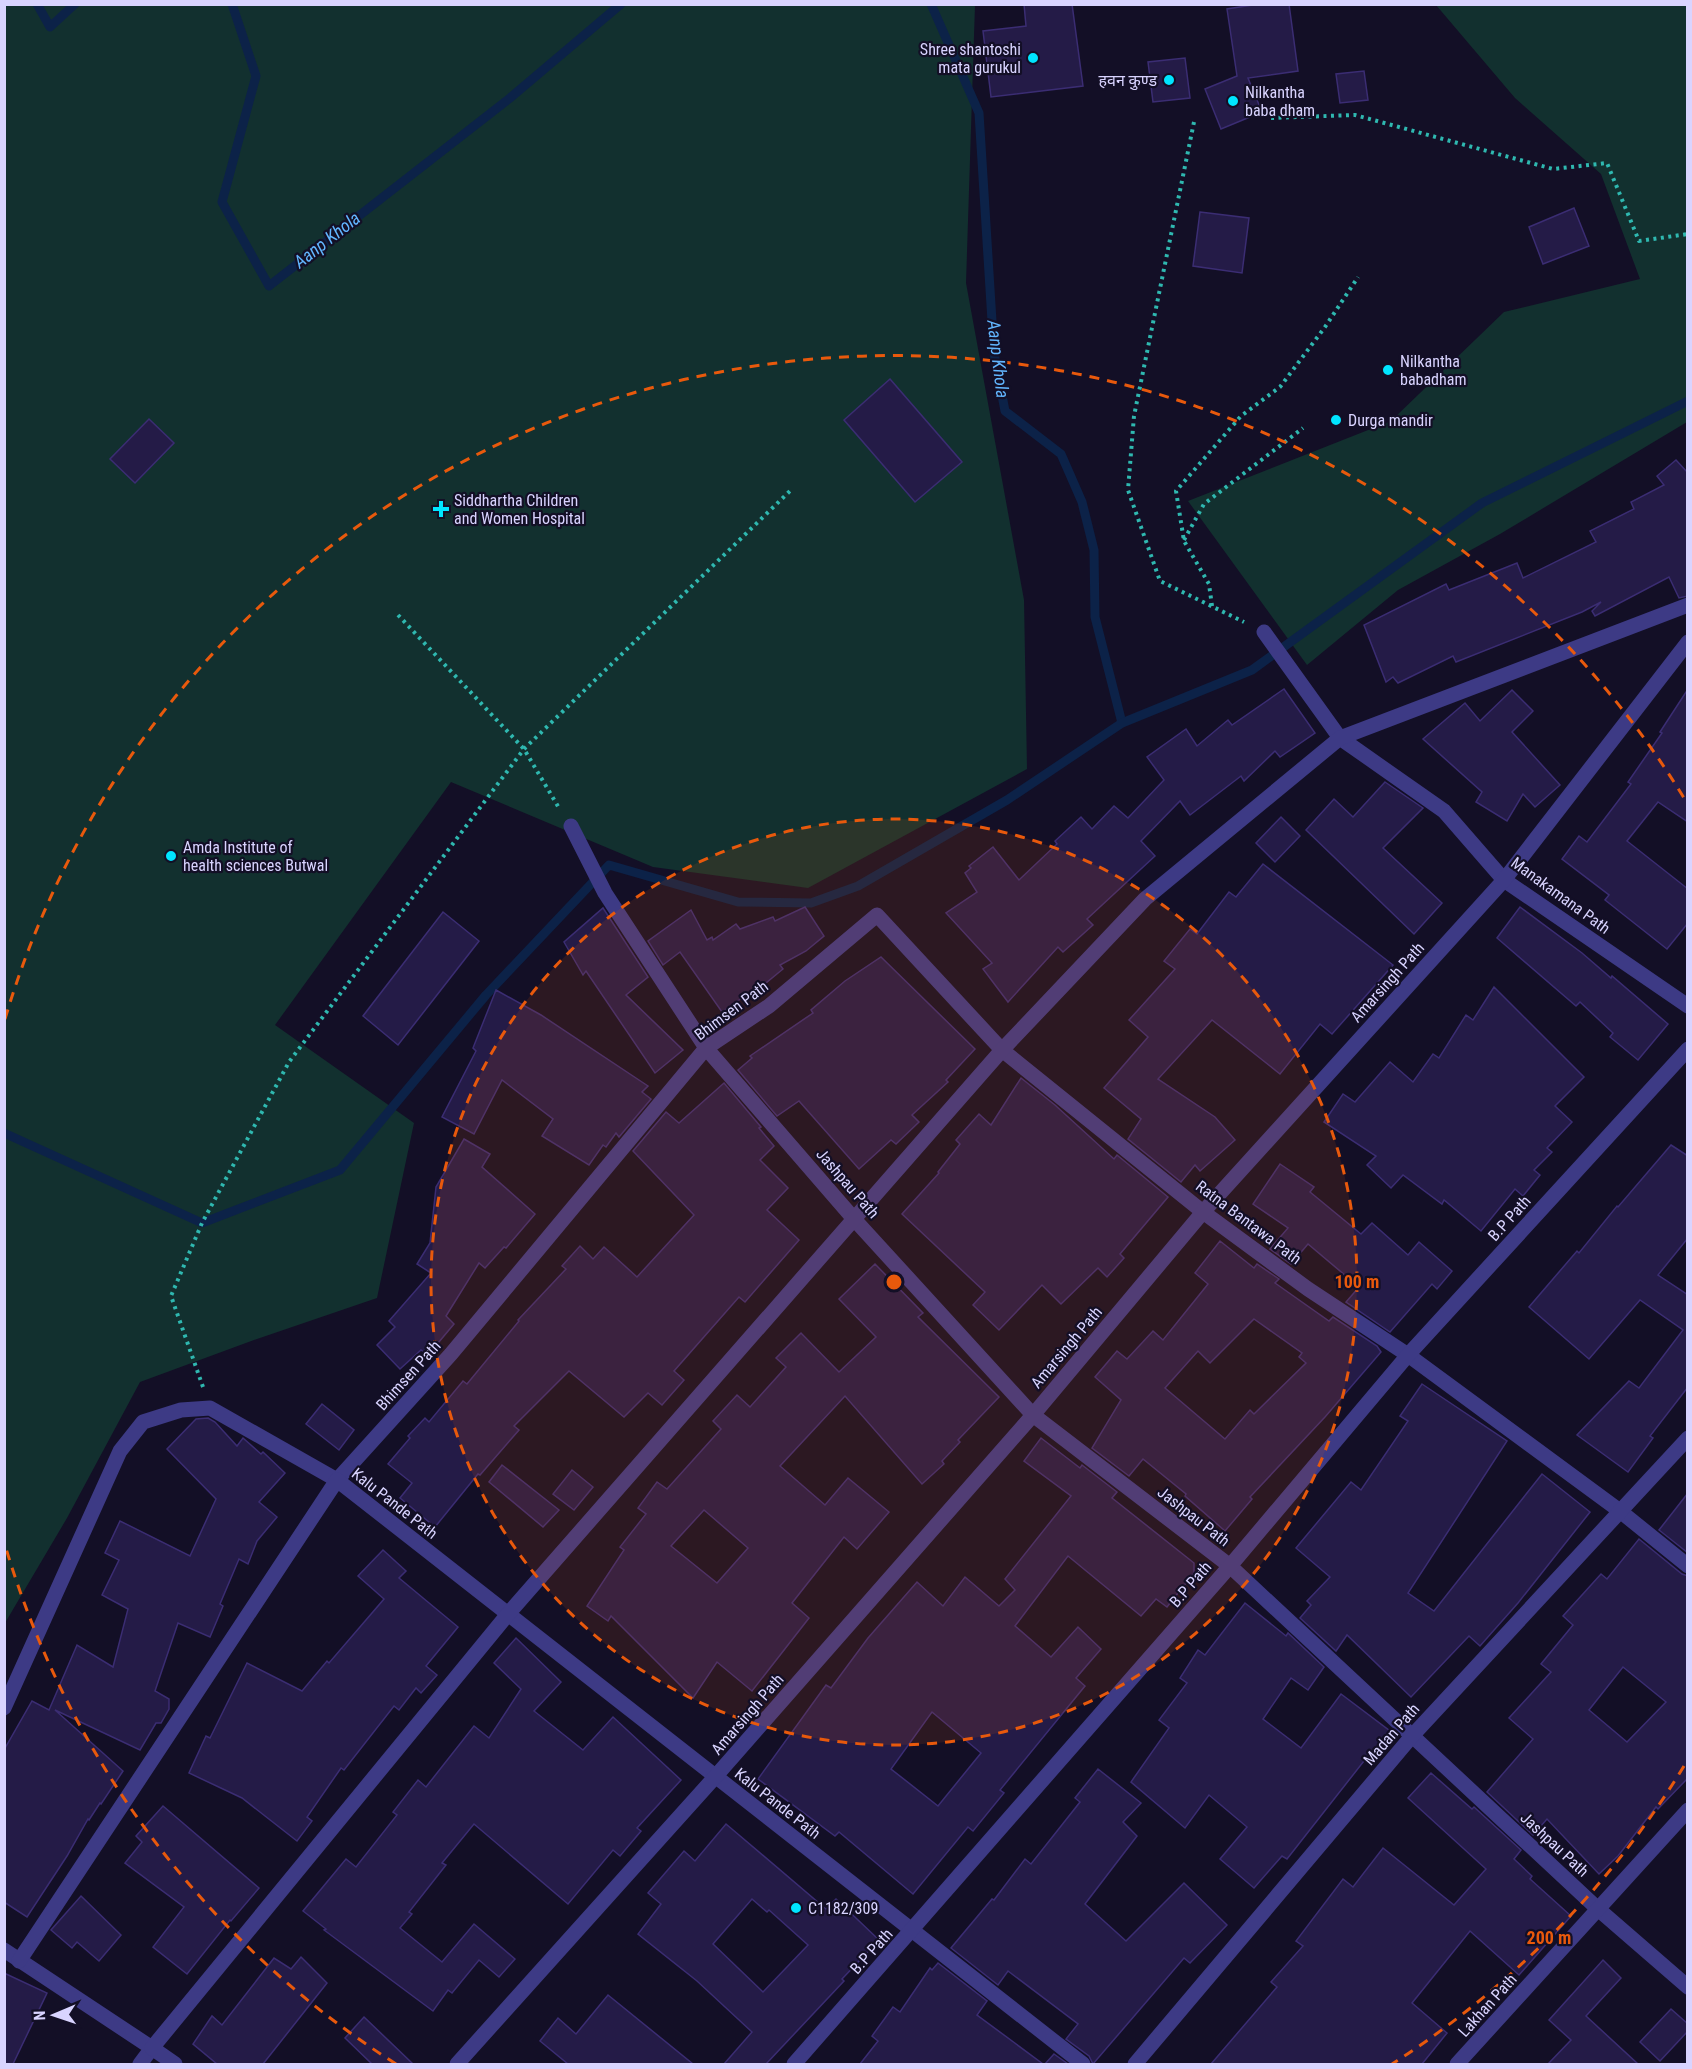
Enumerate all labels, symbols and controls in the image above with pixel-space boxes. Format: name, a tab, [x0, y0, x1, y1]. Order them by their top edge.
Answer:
place label: Shree shantoshi mata gurukul	[920, 40, 1021, 77]
marker: Shree shantoshi mata gurukul	[1026, 51, 1040, 65]
place label: हवन कुण्ड	[1099, 71, 1157, 91]
marker: हवन कुण्ड	[1162, 73, 1176, 87]
place label: Nilkantha baba dham	[1245, 83, 1315, 120]
marker: Nilkantha baba dham	[1226, 94, 1240, 108]
water label: Aanp Khola	[288, 207, 364, 273]
water label: Aanp Khola	[983, 318, 1014, 399]
place label: Nilkantha babadham	[1400, 352, 1466, 389]
marker: Nilkantha babadham	[1381, 363, 1395, 377]
place label: Durga mandir	[1348, 411, 1433, 430]
marker: Durga mandir	[1329, 413, 1343, 427]
place label: Siddhartha Children and Women Hospital	[454, 491, 585, 528]
marker: Siddhartha Children and Women Hospital	[432, 500, 450, 518]
place label: Amda Institute of health sciences Butwal	[183, 838, 328, 875]
marker: Amda Institute of health sciences Butwal	[164, 849, 178, 863]
street label: Manakamana Path	[1507, 853, 1614, 938]
street label: Amarsingh Path	[1347, 939, 1428, 1026]
street label: Bhimsen Path	[691, 977, 772, 1044]
street label: Jashpau Path	[812, 1145, 883, 1222]
street label: Ratna Bantawa Path	[1192, 1177, 1305, 1268]
street label: B.P Path	[1484, 1192, 1535, 1245]
text: 100 m	[1335, 1271, 1379, 1292]
centre of rings	[884, 1272, 904, 1292]
street label: Amarsingh Path	[1027, 1303, 1106, 1392]
street label: Bhimsen Path	[372, 1337, 445, 1414]
street label: Kalu Pande Path	[348, 1464, 441, 1543]
street label: Jashpau Path	[1154, 1482, 1234, 1550]
street label: B.P Path	[1165, 1558, 1215, 1611]
street label: Amarsingh Path	[707, 1670, 788, 1759]
street label: Madan Path	[1359, 1700, 1423, 1769]
street label: Kalu Pande Path	[731, 1764, 824, 1843]
street label: Jashpau Path	[1517, 1808, 1593, 1881]
place label: C1182/309	[808, 1899, 878, 1918]
marker: C1182/309	[789, 1901, 803, 1915]
street label: B.P Path	[846, 1925, 897, 1978]
text: 200 m	[1527, 1927, 1571, 1948]
street label: Lakhan Path	[1454, 1970, 1521, 2041]
north arrow	[24, 1985, 84, 2045]
text: N	[30, 2010, 49, 2021]

